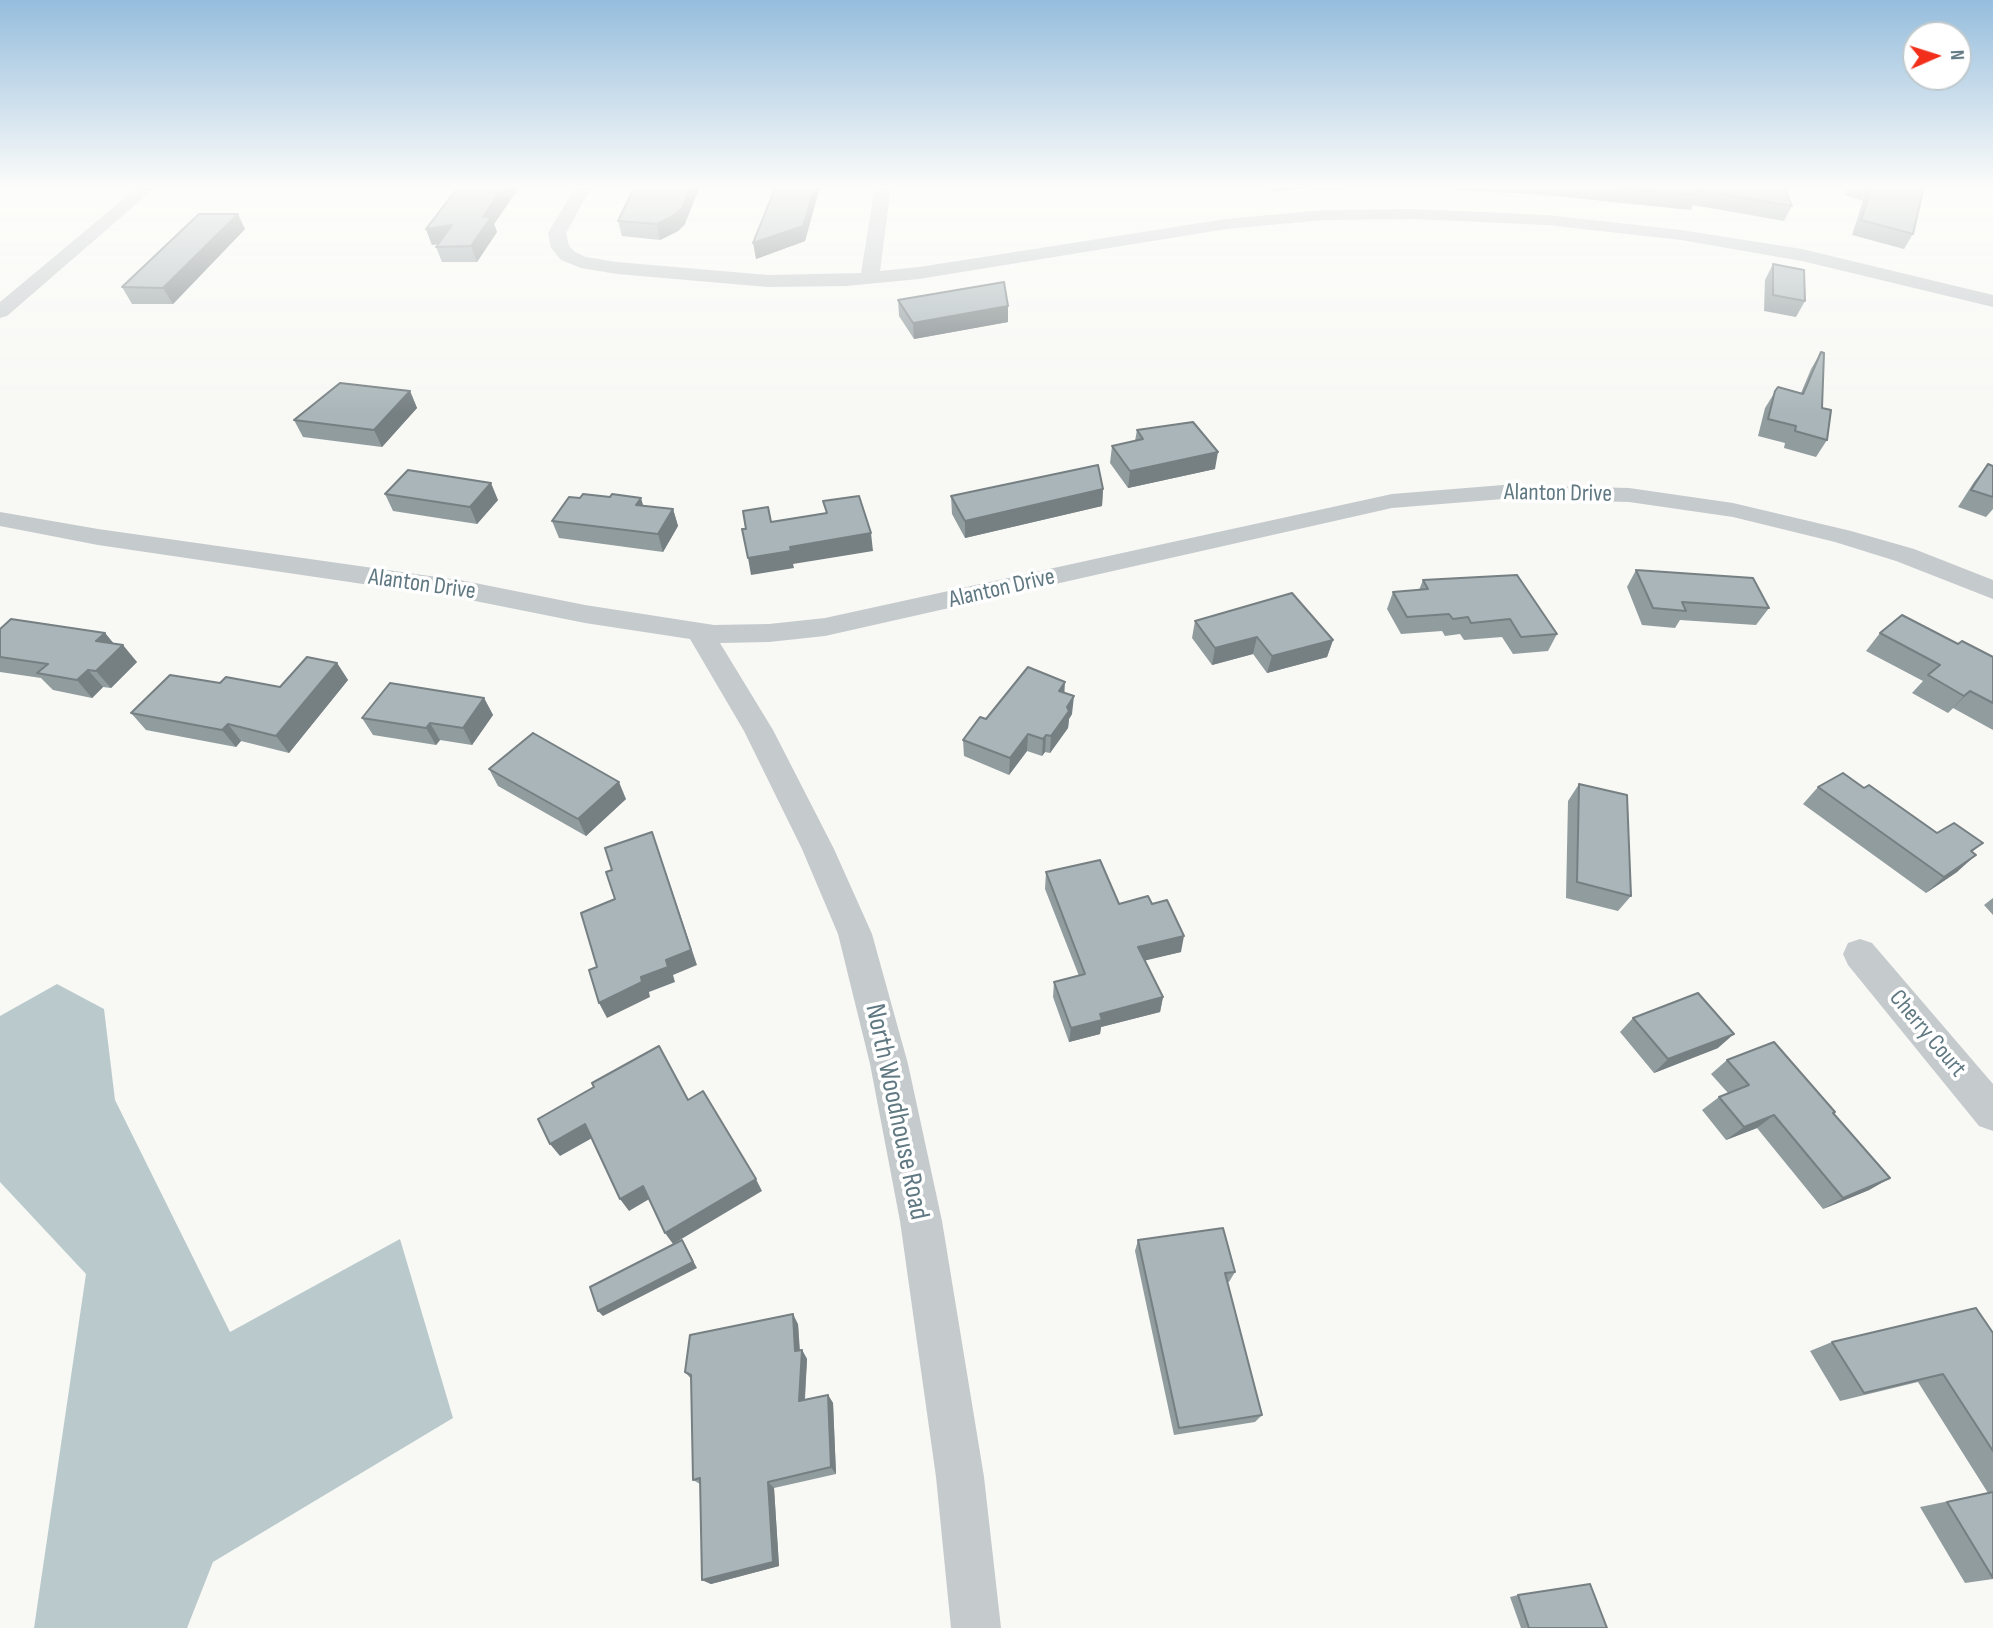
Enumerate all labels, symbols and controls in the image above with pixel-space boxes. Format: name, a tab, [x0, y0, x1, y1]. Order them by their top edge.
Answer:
north arrow	[1902, 21, 1972, 91]
text: N	[1945, 49, 1968, 61]
street label: Alanton Drive	[1504, 479, 1612, 509]
street label: Alanton Drive	[367, 563, 477, 607]
street label: Alanton Drive	[946, 563, 1058, 615]
street label: Cherry Court	[1882, 985, 1972, 1083]
street label: North Woodhouse Road	[857, 1001, 935, 1223]

